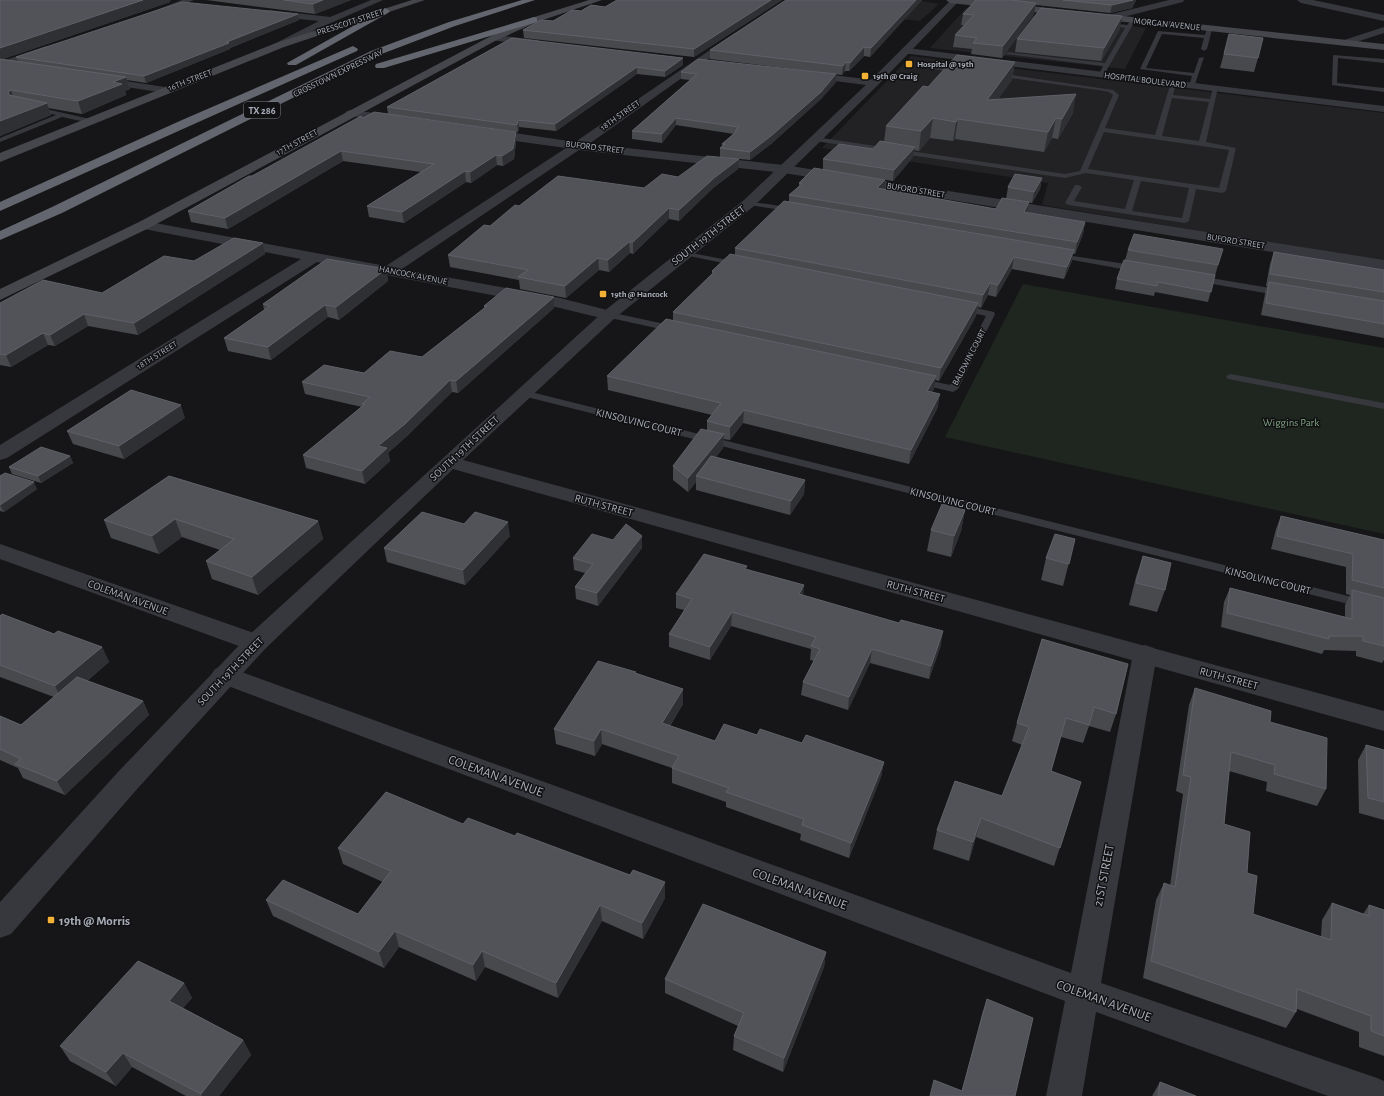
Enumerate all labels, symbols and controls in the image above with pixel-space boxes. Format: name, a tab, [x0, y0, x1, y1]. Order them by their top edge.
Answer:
street label: PRESSCOTT STREET	[316, 7, 385, 37]
street label: MORGAN AVENUE	[1133, 17, 1201, 33]
street label: CROSSTOWN EXPRESSWAY	[292, 48, 385, 99]
marker: Hospital @ 19th	[904, 59, 914, 69]
place label: Hospital @ 19th	[917, 60, 974, 69]
street label: 16TH STREET	[167, 68, 214, 93]
marker: 19th @ Craig	[860, 71, 870, 81]
street label: HOSPITAL BOULEVARD	[1103, 71, 1187, 90]
place label: 19th @ Craig	[873, 72, 918, 81]
street label: 18TH STREET	[599, 98, 642, 132]
road number: TX 286	[244, 102, 280, 118]
street label: 17TH STREET	[275, 128, 320, 157]
street label: BUFORD STREET	[565, 139, 625, 156]
street label: BUFORD STREET	[886, 181, 946, 200]
street label: SOUTH 19TH STREET	[669, 203, 748, 267]
street label: BUFORD STREET	[1206, 232, 1266, 251]
street label: HANCOCK AVENUE	[378, 264, 448, 287]
marker: 19th @ Hancock	[598, 289, 608, 299]
place label: 19th @ Hancock	[611, 290, 668, 299]
street label: BALDWIN COURT	[951, 327, 988, 387]
street label: 18TH STREET	[135, 339, 180, 371]
street label: KINSOLVING COURT	[595, 406, 684, 439]
street label: SOUTH 19TH STREET	[428, 413, 501, 483]
park label: Wiggins Park	[1263, 417, 1319, 428]
street label: KINSOLVING COURT	[909, 485, 998, 518]
street label: RUTH STREET	[573, 492, 635, 519]
street label: KINSOLVING COURT	[1224, 564, 1313, 597]
street label: COLEMAN AVENUE	[86, 578, 170, 617]
street label: RUTH STREET	[885, 578, 947, 605]
street label: SOUTH 19TH STREET	[195, 635, 266, 708]
street label: RUTH STREET	[1198, 665, 1260, 692]
street label: COLEMAN AVENUE	[446, 753, 545, 800]
street label: 21ST STREET	[1092, 842, 1117, 908]
street label: COLEMAN AVENUE	[750, 866, 849, 913]
marker: 19th @ Morris	[46, 915, 56, 925]
place label: 19th @ Morris	[59, 915, 130, 928]
street label: COLEMAN AVENUE	[1054, 978, 1153, 1025]

